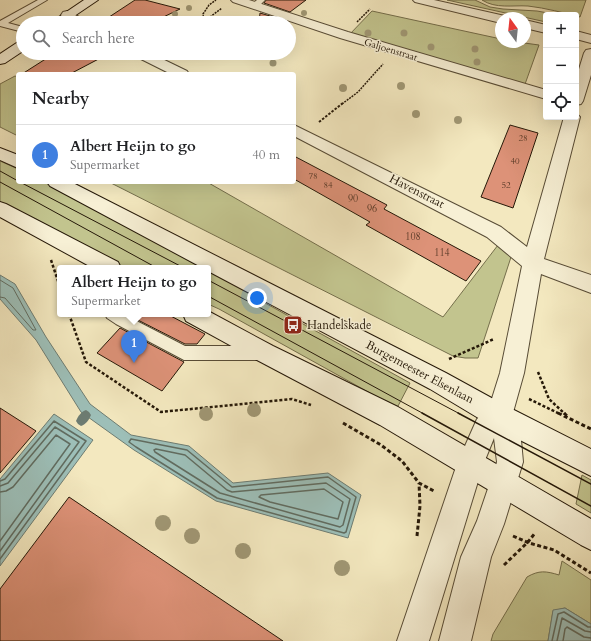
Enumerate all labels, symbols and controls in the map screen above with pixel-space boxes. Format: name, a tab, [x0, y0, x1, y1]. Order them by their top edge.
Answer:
north arrow	[495, 12, 531, 48]
map controls	[543, 12, 579, 120]
button: +	[543, 12, 579, 48]
search box	[16, 16, 296, 60]
icon: search	[30, 27, 52, 49]
text: Search here	[62, 28, 135, 48]
street label: Galjoenstraat	[362, 35, 420, 65]
button: −	[543, 48, 579, 84]
button: locate	[543, 84, 579, 120]
text: Nearby	[32, 87, 89, 110]
house number: 28	[518, 132, 528, 144]
text: Albert Heijn to go	[70, 136, 196, 156]
text: 1	[42, 146, 48, 164]
text: 40 m	[252, 146, 280, 164]
house number: 40	[510, 155, 520, 167]
text: Supermarket	[70, 156, 140, 174]
house number: 78	[308, 170, 318, 182]
street label: Havenstraat	[387, 170, 448, 212]
house number: 84	[323, 179, 333, 191]
house number: 52	[501, 179, 511, 191]
house number: 90	[348, 192, 358, 206]
house number: 96	[367, 202, 377, 216]
house number: 108	[405, 230, 421, 244]
house number: 114	[434, 246, 450, 260]
popup	[57, 265, 211, 317]
text: Albert Heijn to go	[71, 272, 197, 292]
your location	[247, 288, 267, 308]
text: Supermarket	[71, 292, 141, 310]
bus stop icon: Handelskade	[282, 314, 304, 336]
place label: Handelskade	[307, 317, 371, 333]
pin: 1	[121, 330, 147, 363]
street label: Burgemeester Elsenlaan	[363, 337, 477, 407]

